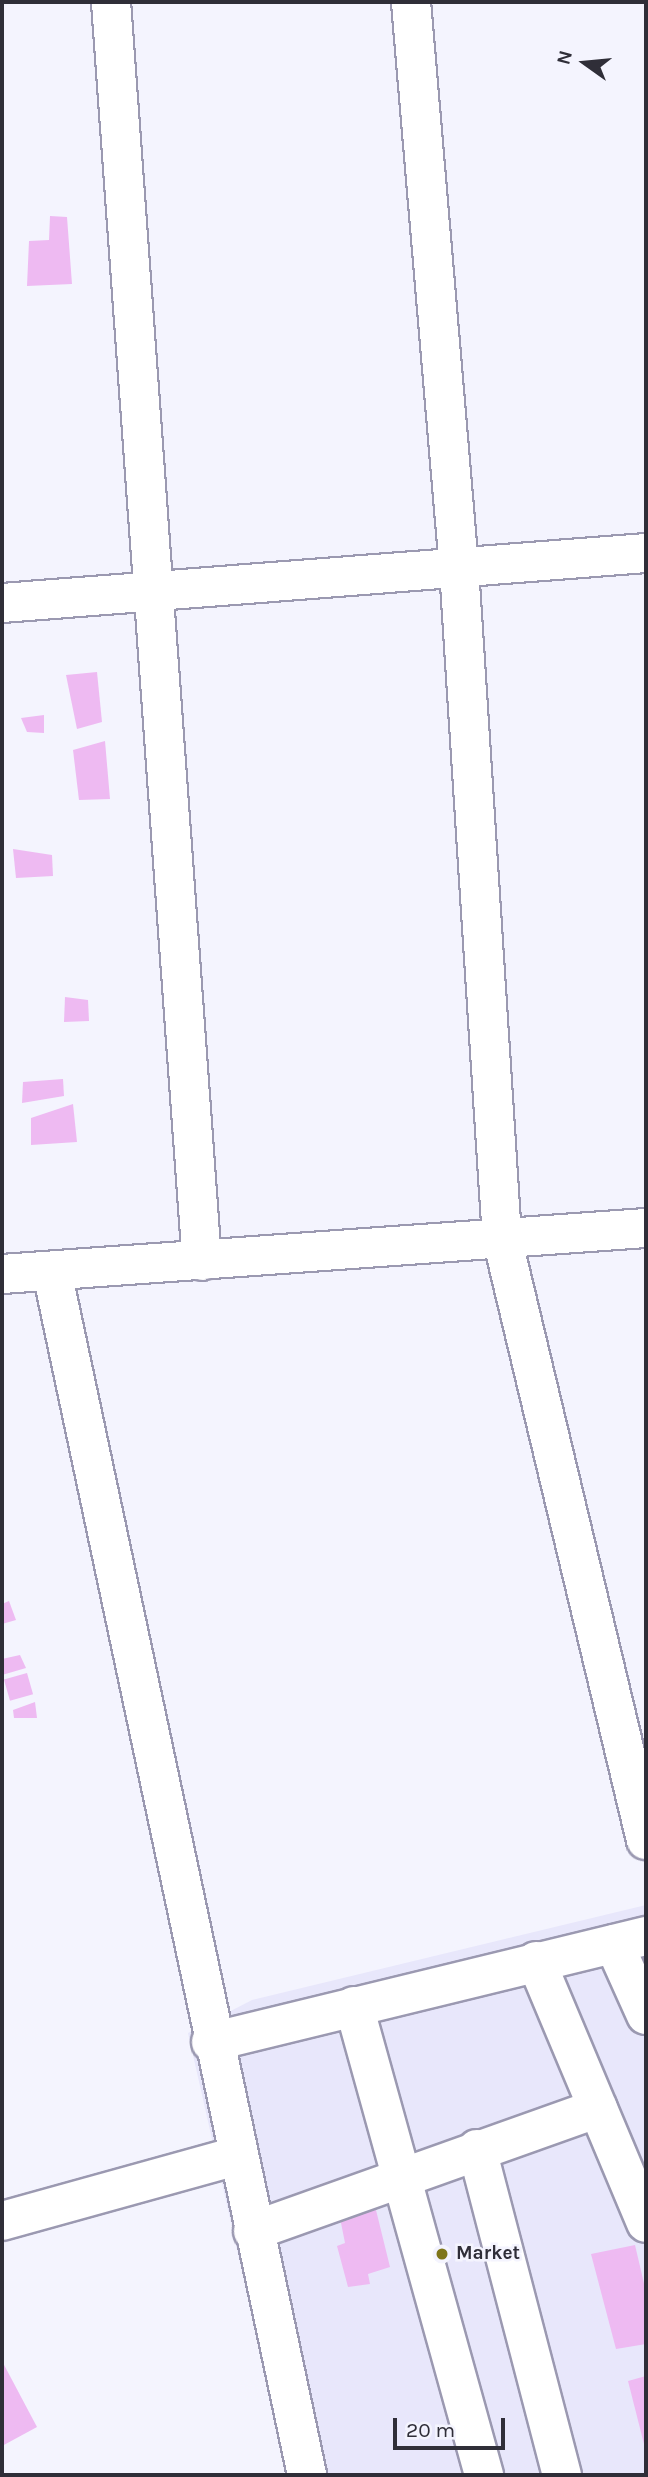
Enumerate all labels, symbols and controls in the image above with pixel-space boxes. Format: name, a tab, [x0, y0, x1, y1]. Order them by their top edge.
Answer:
north arrow	[550, 28, 620, 98]
text: N	[552, 48, 577, 67]
place label: Market	[456, 2243, 520, 2265]
marker: Market	[434, 2246, 450, 2262]
scale bar	[396, 2404, 508, 2448]
text: 20 m	[406, 2418, 455, 2442]

